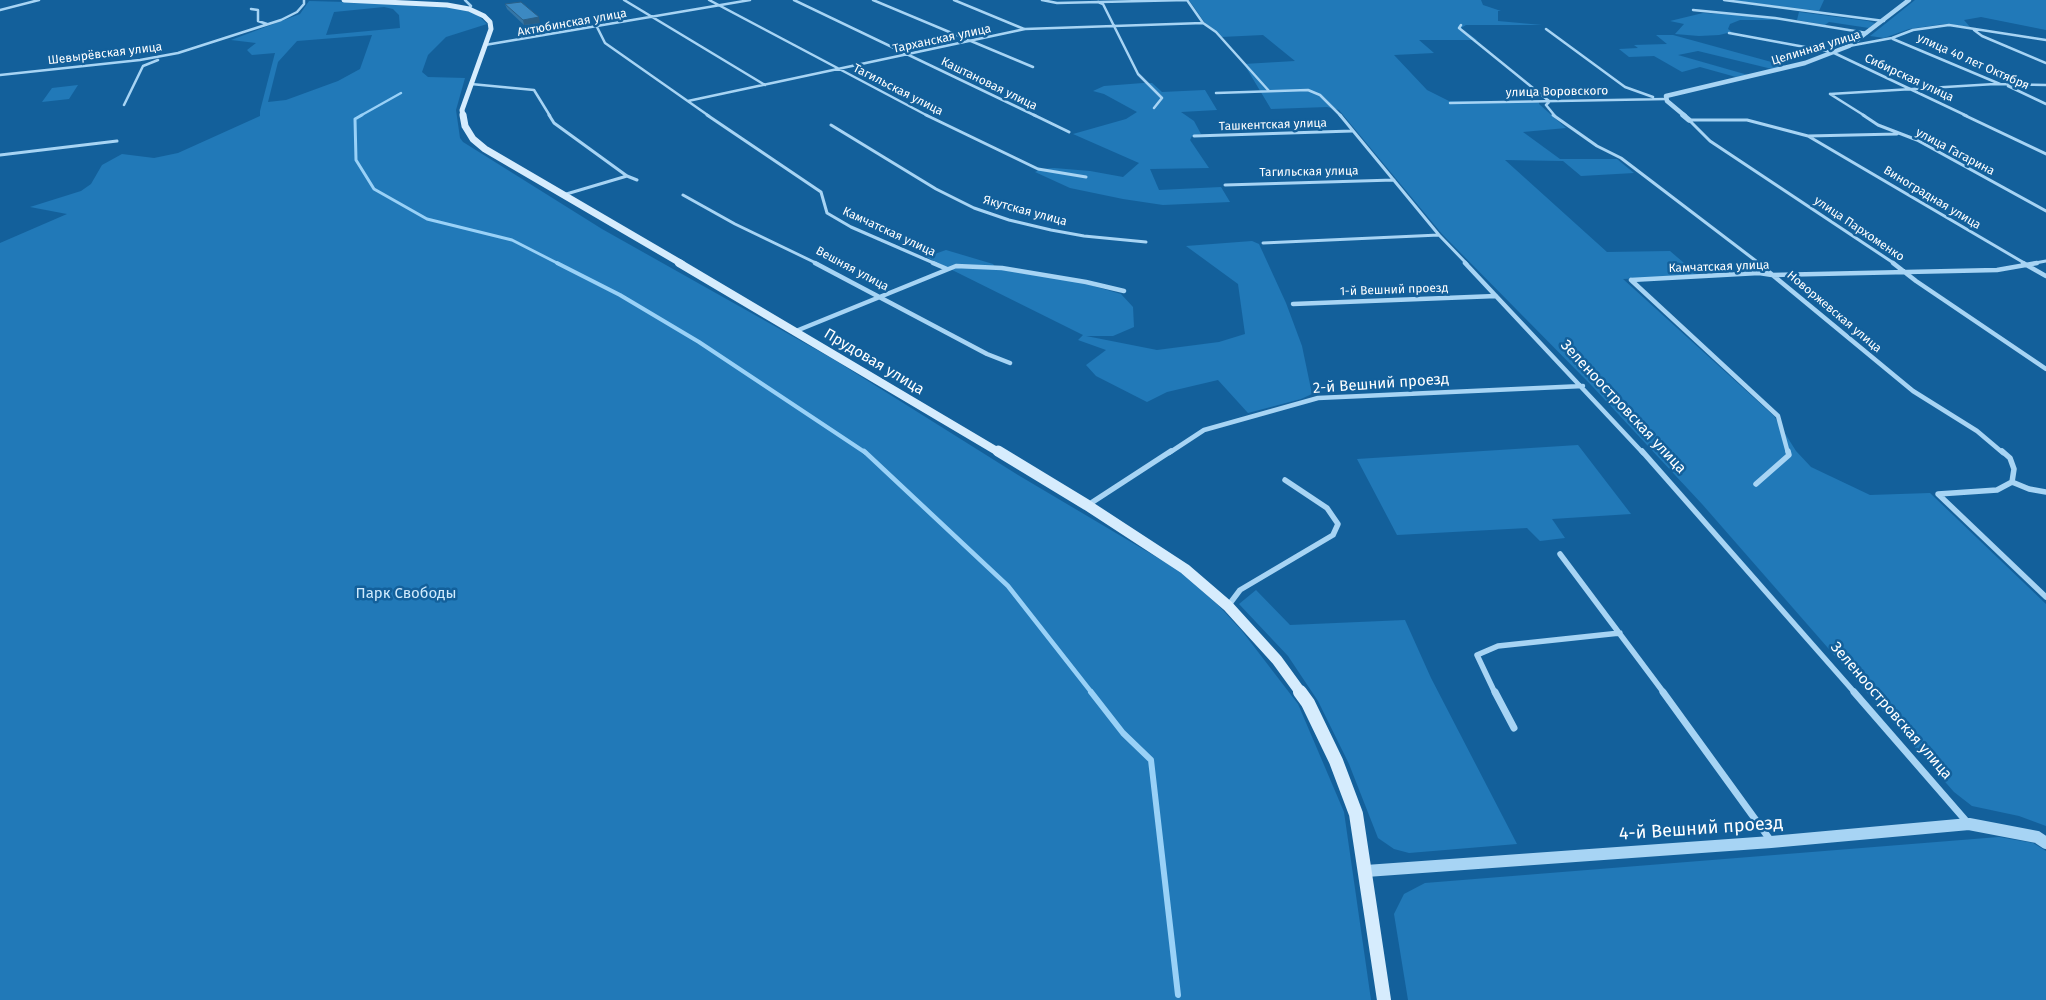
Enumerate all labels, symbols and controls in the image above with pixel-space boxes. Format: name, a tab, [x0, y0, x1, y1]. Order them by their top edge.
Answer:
street label: Актюбинская улица	[516, 6, 628, 40]
street label: Тарханская улица	[892, 22, 992, 56]
street label: Целинная улица	[1770, 28, 1862, 68]
street label: улица 40 лет Октября	[1915, 31, 2031, 93]
street label: Шевырёвская улица	[47, 40, 163, 68]
street label: Сибирская улица	[1862, 51, 1956, 105]
street label: Каштановая улица	[939, 55, 1039, 113]
street label: Тагильская улица	[851, 61, 945, 119]
street label: улица Воровского	[1506, 84, 1608, 100]
street label: Ташкентская улица	[1219, 116, 1327, 134]
street label: улица Гагарина	[1913, 125, 1997, 179]
street label: Виноградная улица	[1881, 163, 1983, 233]
street label: Тагильская улица	[1259, 164, 1359, 180]
street label: Якутская улица	[982, 193, 1068, 229]
street label: улица Пархоменко	[1811, 193, 1907, 265]
street label: Камчатская улица	[840, 204, 938, 260]
street label: Вешняя улица	[813, 244, 891, 294]
street label: Камчатская улица	[1668, 258, 1770, 276]
street label: Новоржевская улица	[1784, 268, 1884, 356]
street label: 1-й Вешний проезд	[1340, 281, 1448, 299]
street label: Прудовая улица	[821, 325, 927, 399]
street label: Зеленоостровская улица	[1556, 337, 1690, 477]
street label: 2-й Вешний проезд	[1312, 370, 1450, 398]
park label: Парк Свободы	[356, 585, 456, 603]
street label: Зеленоостровская улица	[1826, 639, 1956, 783]
street label: 4-й Вешний проезд	[1618, 812, 1784, 846]

